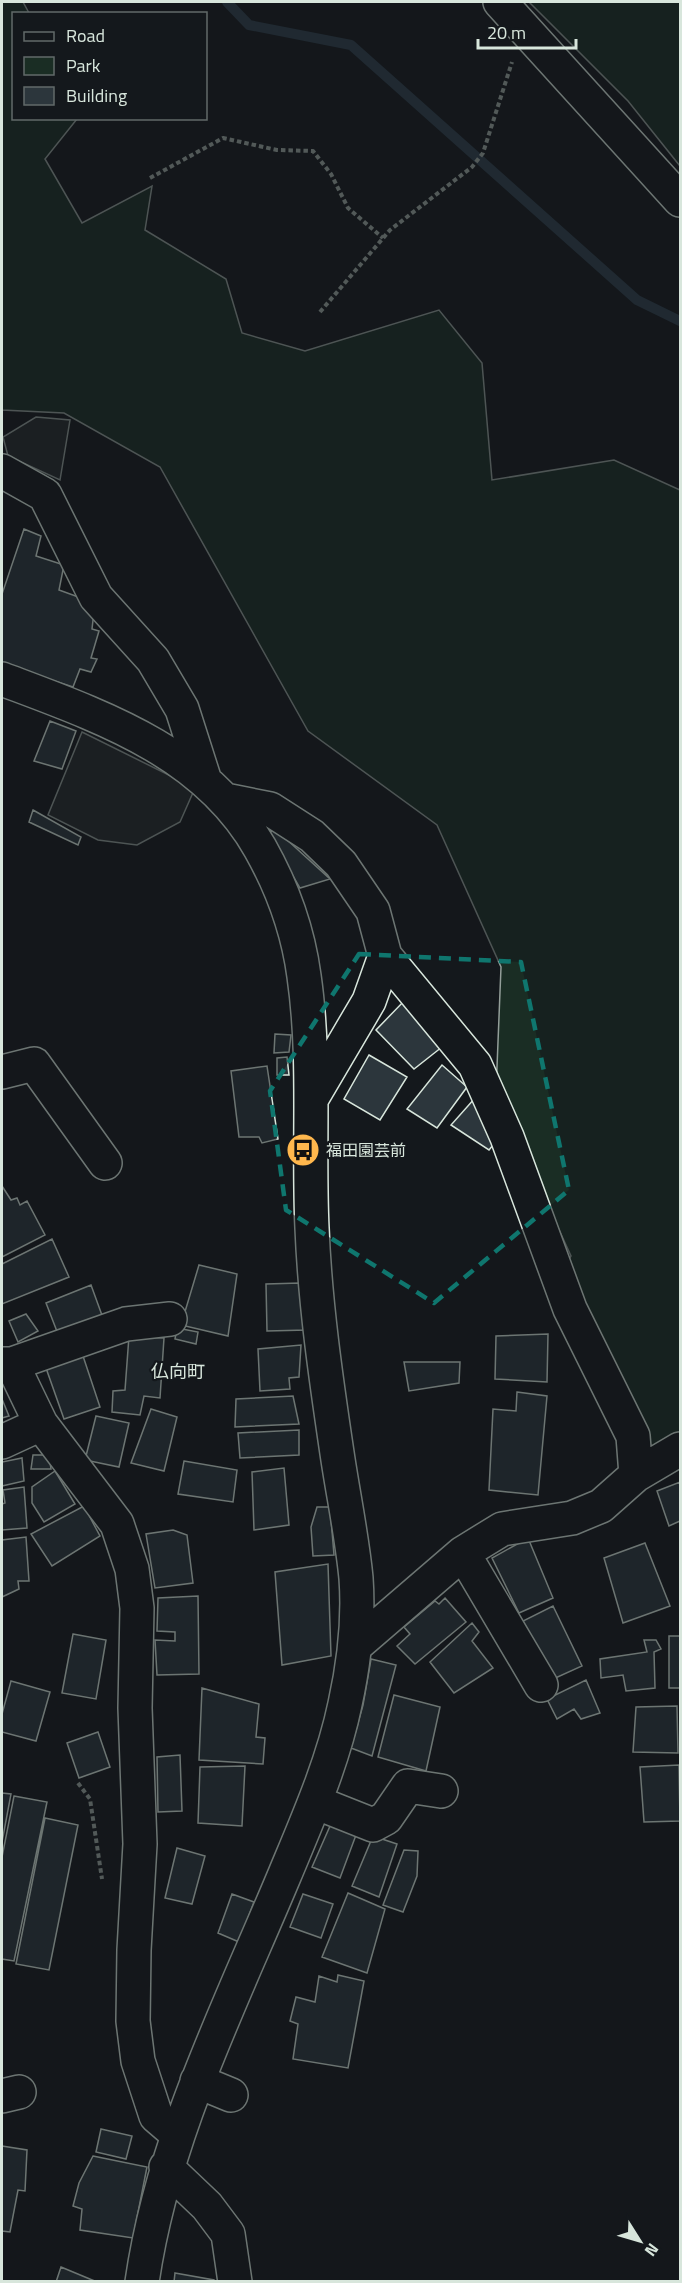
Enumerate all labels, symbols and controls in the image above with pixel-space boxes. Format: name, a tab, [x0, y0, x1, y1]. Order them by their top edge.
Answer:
legend	[12, 12, 207, 120]
scale bar	[478, 12, 576, 50]
text: 20 m	[487, 19, 526, 46]
text: Road	[66, 22, 105, 49]
text: Park	[66, 52, 101, 79]
text: Building	[66, 82, 127, 109]
bus stop icon: 福田園芸前	[285, 1132, 321, 1168]
place label: 福田園芸前	[326, 1138, 406, 1162]
district label: 仏向町	[151, 1358, 205, 1385]
north arrow	[610, 2211, 670, 2271]
text: N	[639, 2238, 665, 2262]

